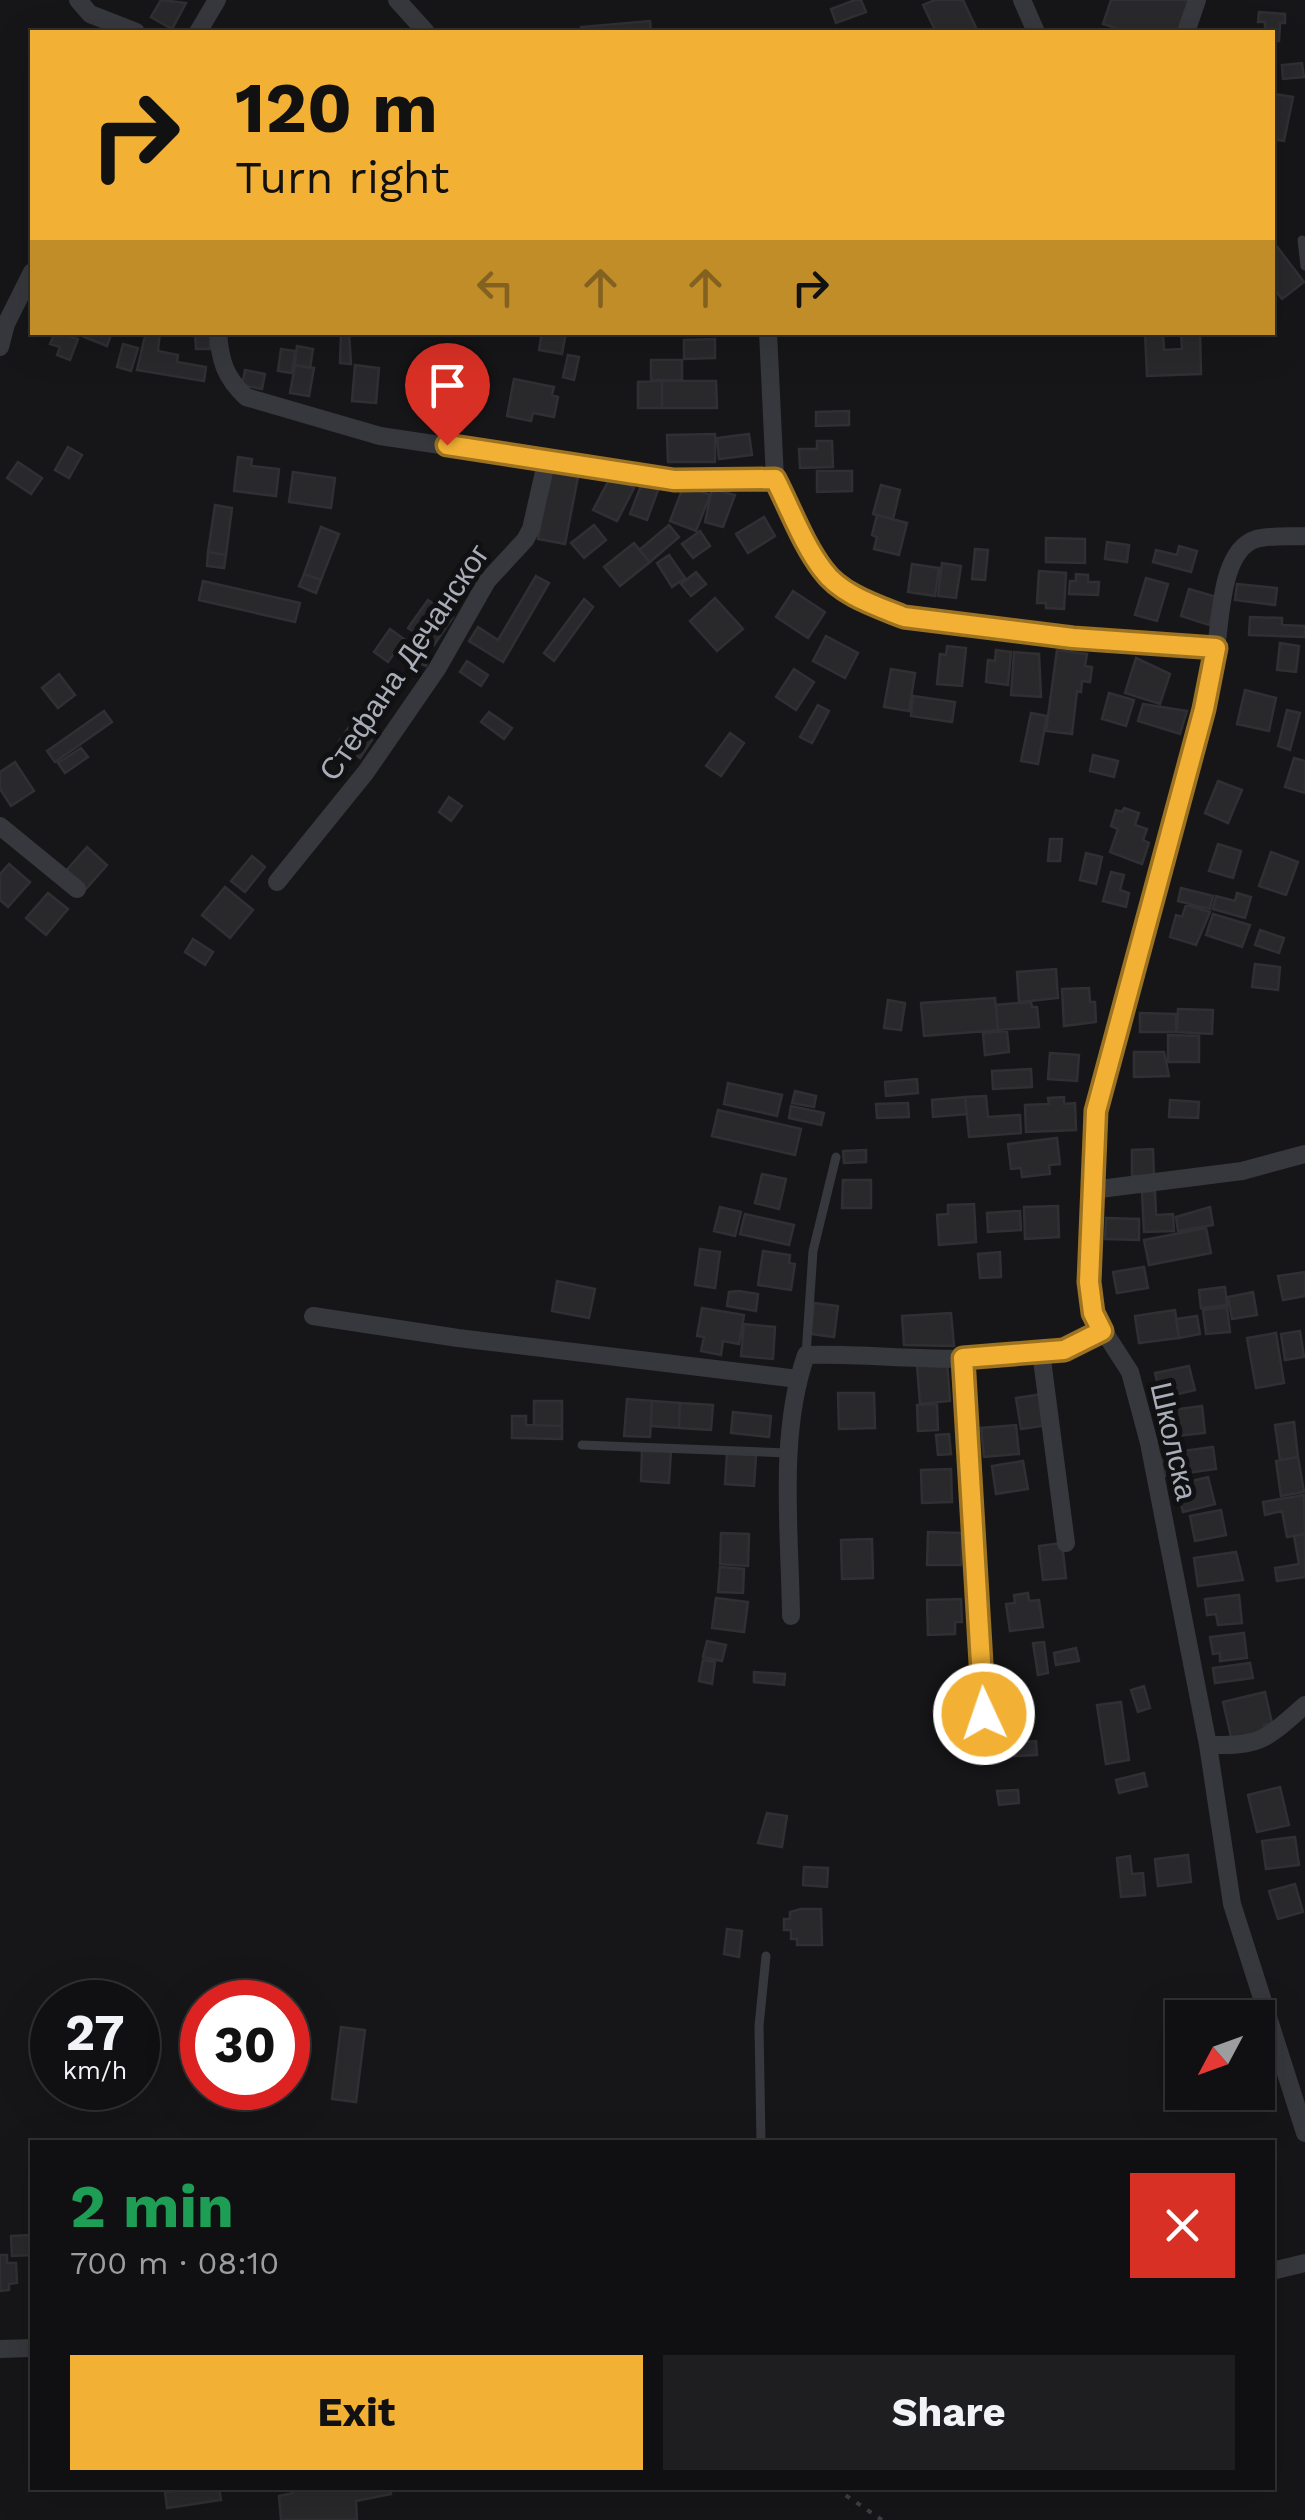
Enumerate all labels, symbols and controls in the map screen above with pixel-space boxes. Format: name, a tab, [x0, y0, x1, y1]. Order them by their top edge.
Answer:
text: 120 m	[235, 67, 438, 149]
icon: right	[70, 70, 200, 200]
text: Turn right	[235, 151, 449, 204]
icon: left	[468, 260, 523, 315]
icon: ahead	[573, 260, 628, 315]
icon: ahead	[678, 260, 733, 315]
icon: right	[783, 260, 838, 315]
pin	[405, 343, 490, 446]
icon: arrive	[420, 358, 475, 413]
street label: Стефана Дечанског	[312, 537, 496, 787]
street label: Школска	[1143, 1379, 1205, 1504]
position arrow	[932, 1662, 1036, 1766]
speed limit sign: 30	[180, 1980, 310, 2110]
north arrow	[1165, 2000, 1275, 2110]
map controls	[1165, 2000, 1275, 2110]
text: 27	[65, 2003, 125, 2062]
text: km/h	[63, 2056, 127, 2085]
text: 2 min	[70, 2171, 234, 2242]
button: close	[1130, 2173, 1235, 2278]
text: 700 m · 08:10	[70, 2244, 279, 2282]
button: Exit	[70, 2355, 643, 2470]
button: Share	[663, 2355, 1235, 2470]

